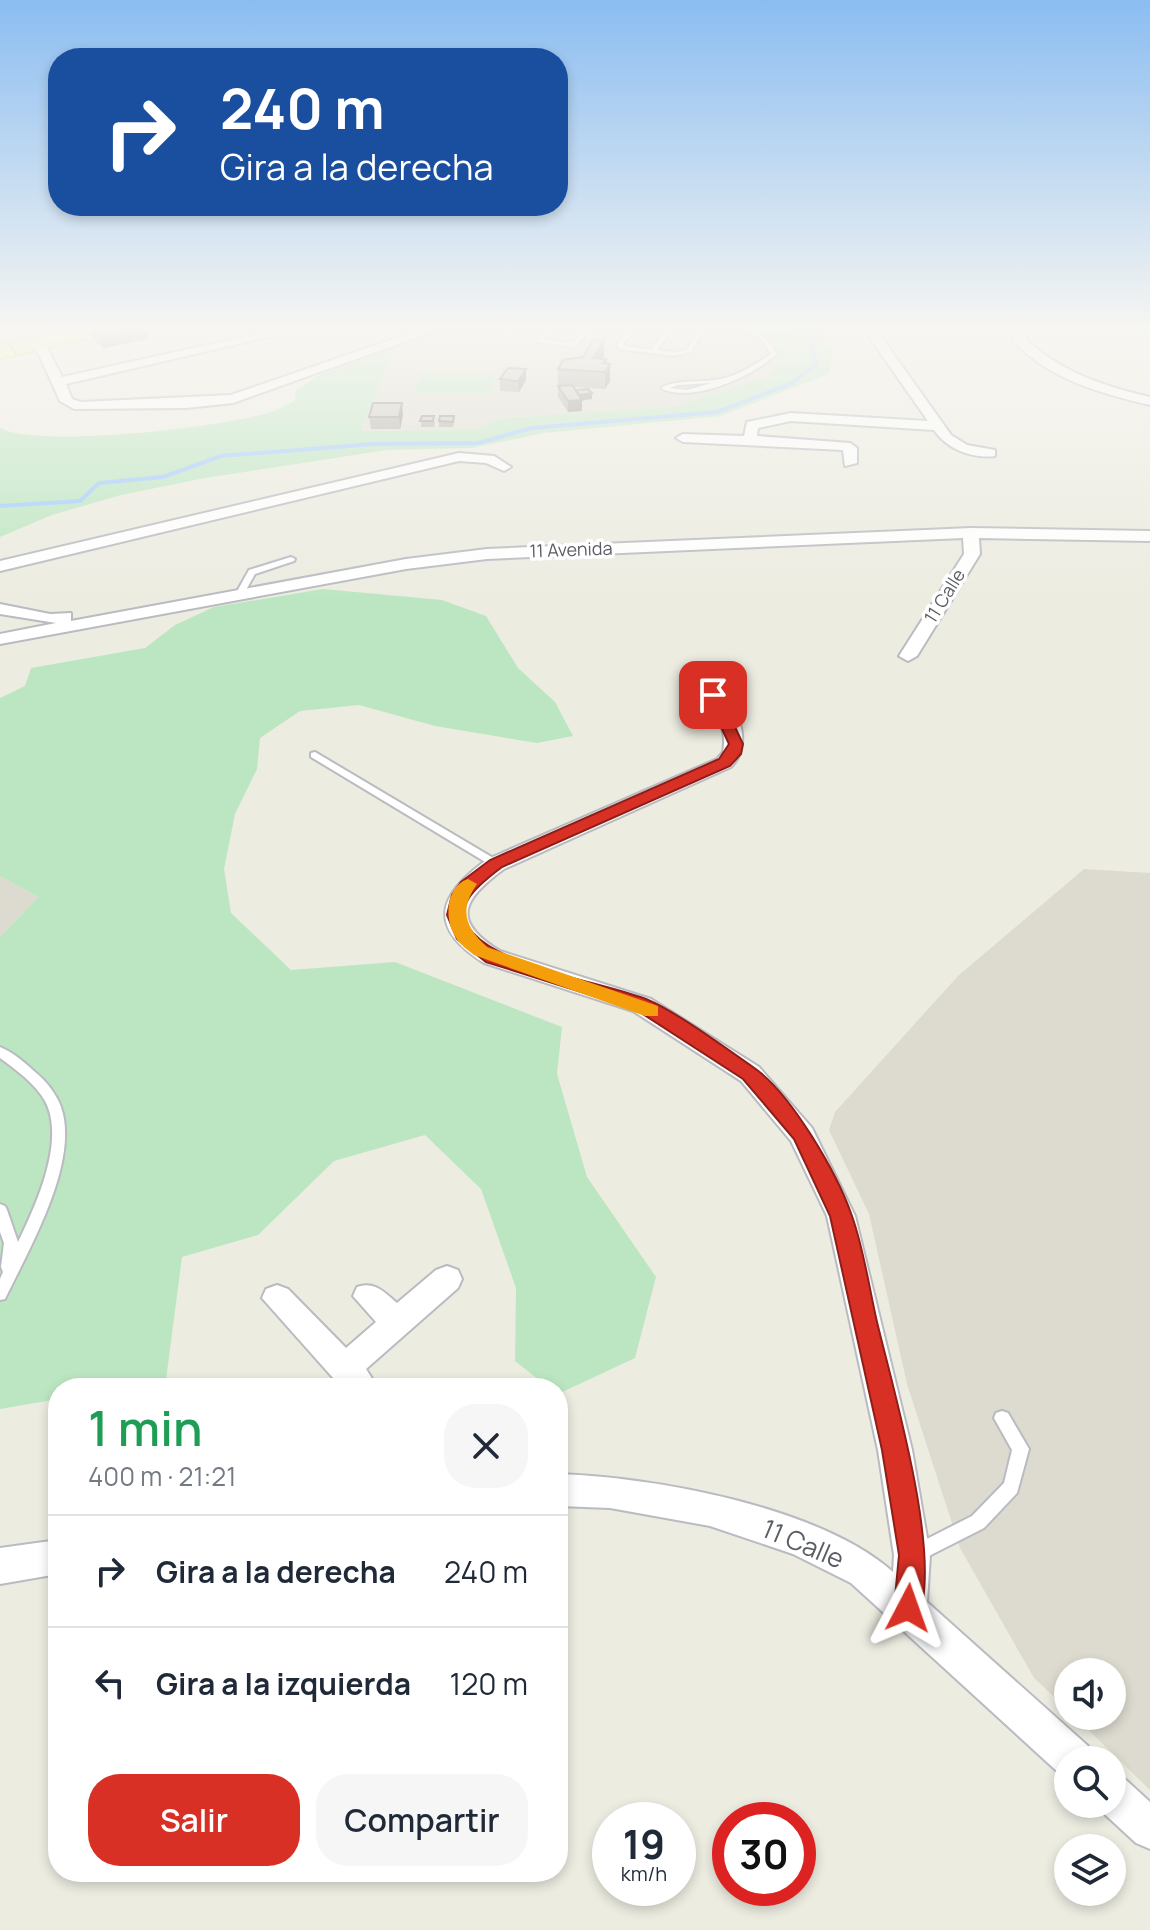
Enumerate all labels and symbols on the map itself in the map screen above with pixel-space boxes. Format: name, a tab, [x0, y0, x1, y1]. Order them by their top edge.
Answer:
street label: 11 Avenida	[529, 536, 613, 562]
street label: 11 Calle	[918, 564, 970, 627]
pin	[679, 661, 747, 729]
street label: 11 Calle	[757, 1510, 850, 1576]
position arrow	[866, 1566, 950, 1650]
speed limit sign: 30	[712, 1802, 816, 1906]

